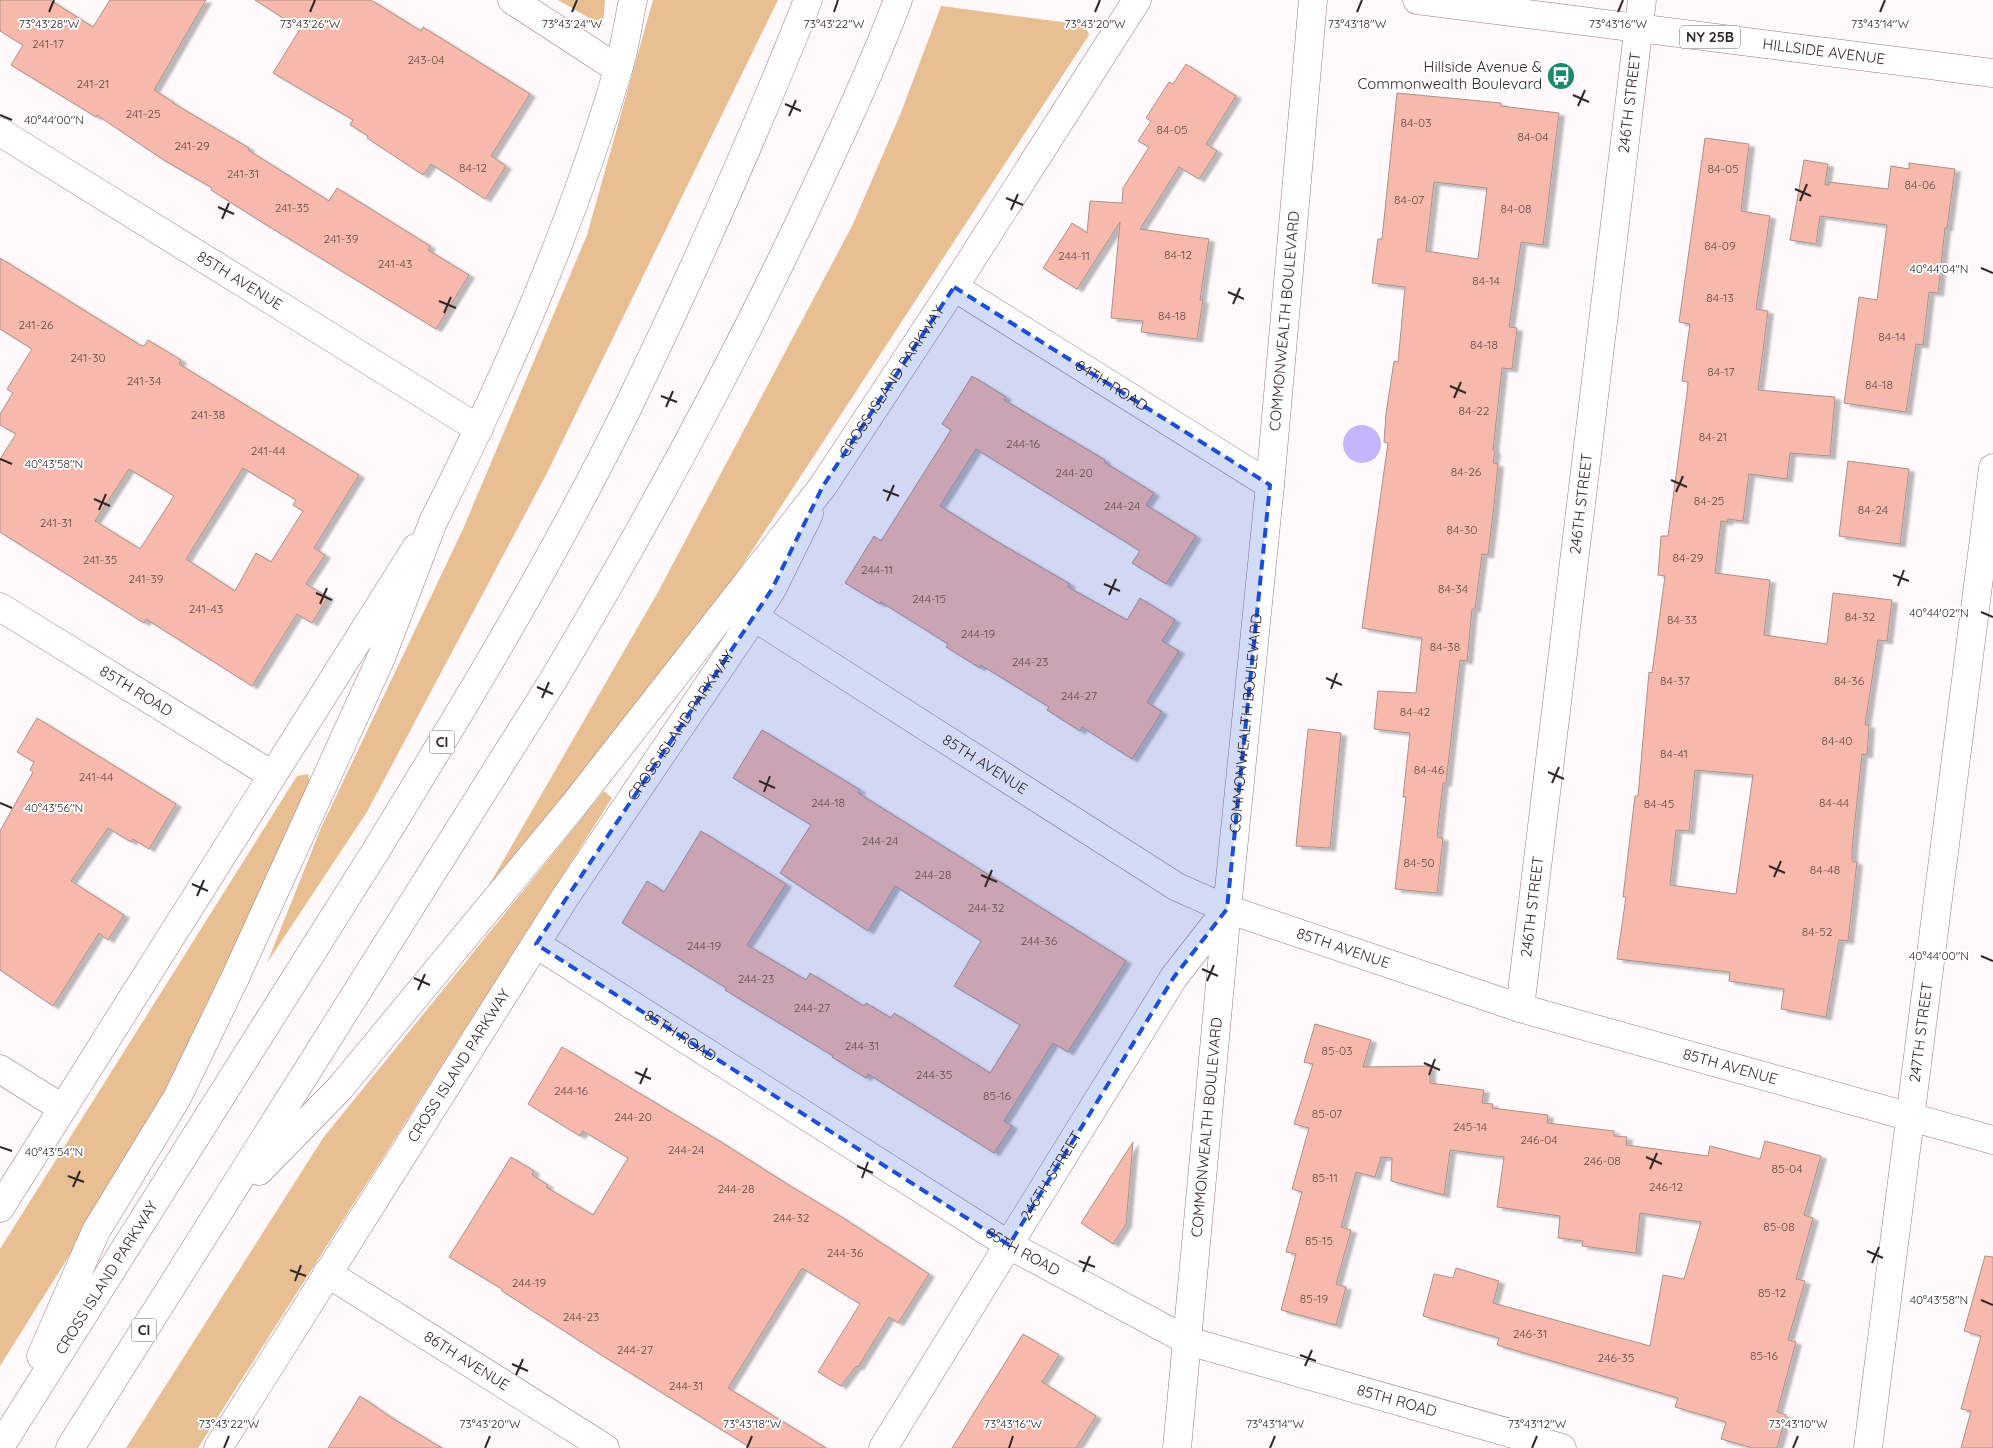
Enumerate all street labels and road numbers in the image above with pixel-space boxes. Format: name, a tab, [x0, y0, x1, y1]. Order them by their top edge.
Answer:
road number: NY 25B	[1680, 26, 1740, 48]
street label: HILLSIDE AVENUE	[1762, 34, 1886, 68]
street label: 246TH STREET	[1614, 51, 1645, 154]
street label: COMMONWEALTH BOULEVARD	[1265, 210, 1303, 432]
street label: 85TH AVENUE	[194, 246, 286, 314]
street label: CROSS ISLAND PARKWAY	[835, 301, 948, 461]
street label: 84TH ROAD	[1072, 356, 1152, 415]
street label: 246TH STREET	[1565, 452, 1596, 555]
street label: COMMONWEALTH BOULEVARD	[1225, 612, 1266, 834]
street label: CROSS ISLAND PARKWAY	[623, 646, 738, 804]
street label: 85TH ROAD	[96, 661, 176, 720]
road number: CI	[430, 730, 454, 754]
street label: 85TH AVENUE	[939, 730, 1031, 798]
street label: 246TH STREET	[1516, 855, 1547, 958]
street label: 85TH AVENUE	[1294, 923, 1392, 972]
street label: 247TH STREET	[1905, 981, 1936, 1084]
street label: CROSS ISLAND PARKWAY	[403, 985, 514, 1146]
street label: 85TH ROAD	[641, 1005, 720, 1066]
street label: COMMONWEALTH BOULEVARD	[1187, 1016, 1226, 1238]
street label: 85TH AVENUE	[1681, 1044, 1780, 1088]
street label: 246TH STREET	[1016, 1127, 1086, 1224]
street label: CROSS ISLAND PARKWAY	[51, 1197, 162, 1358]
street label: 85TH ROAD	[982, 1223, 1064, 1280]
road number: CI	[132, 1318, 156, 1342]
street label: 86TH AVENUE	[421, 1327, 513, 1394]
street label: 85TH ROAD	[1355, 1380, 1439, 1421]

